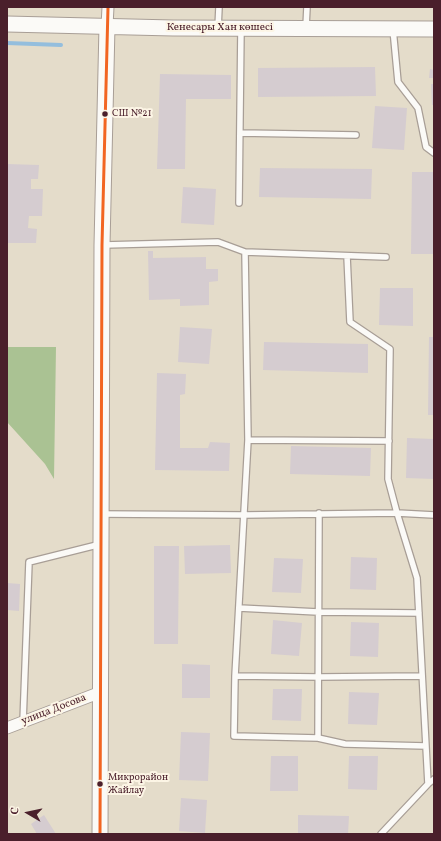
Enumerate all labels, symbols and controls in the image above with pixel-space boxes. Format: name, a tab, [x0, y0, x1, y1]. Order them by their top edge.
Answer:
street label: Кенесары Хан көшесі	[167, 21, 273, 35]
place label: СШ №21	[112, 108, 152, 120]
marker: СШ №21	[100, 109, 110, 119]
street label: улица Досова	[20, 692, 88, 728]
place label: Микрорайон Жайлау	[108, 772, 168, 796]
marker: Микрорайон Жайлау	[95, 779, 105, 789]
north arrow	[8, 793, 48, 833]
text: С	[8, 806, 24, 816]

